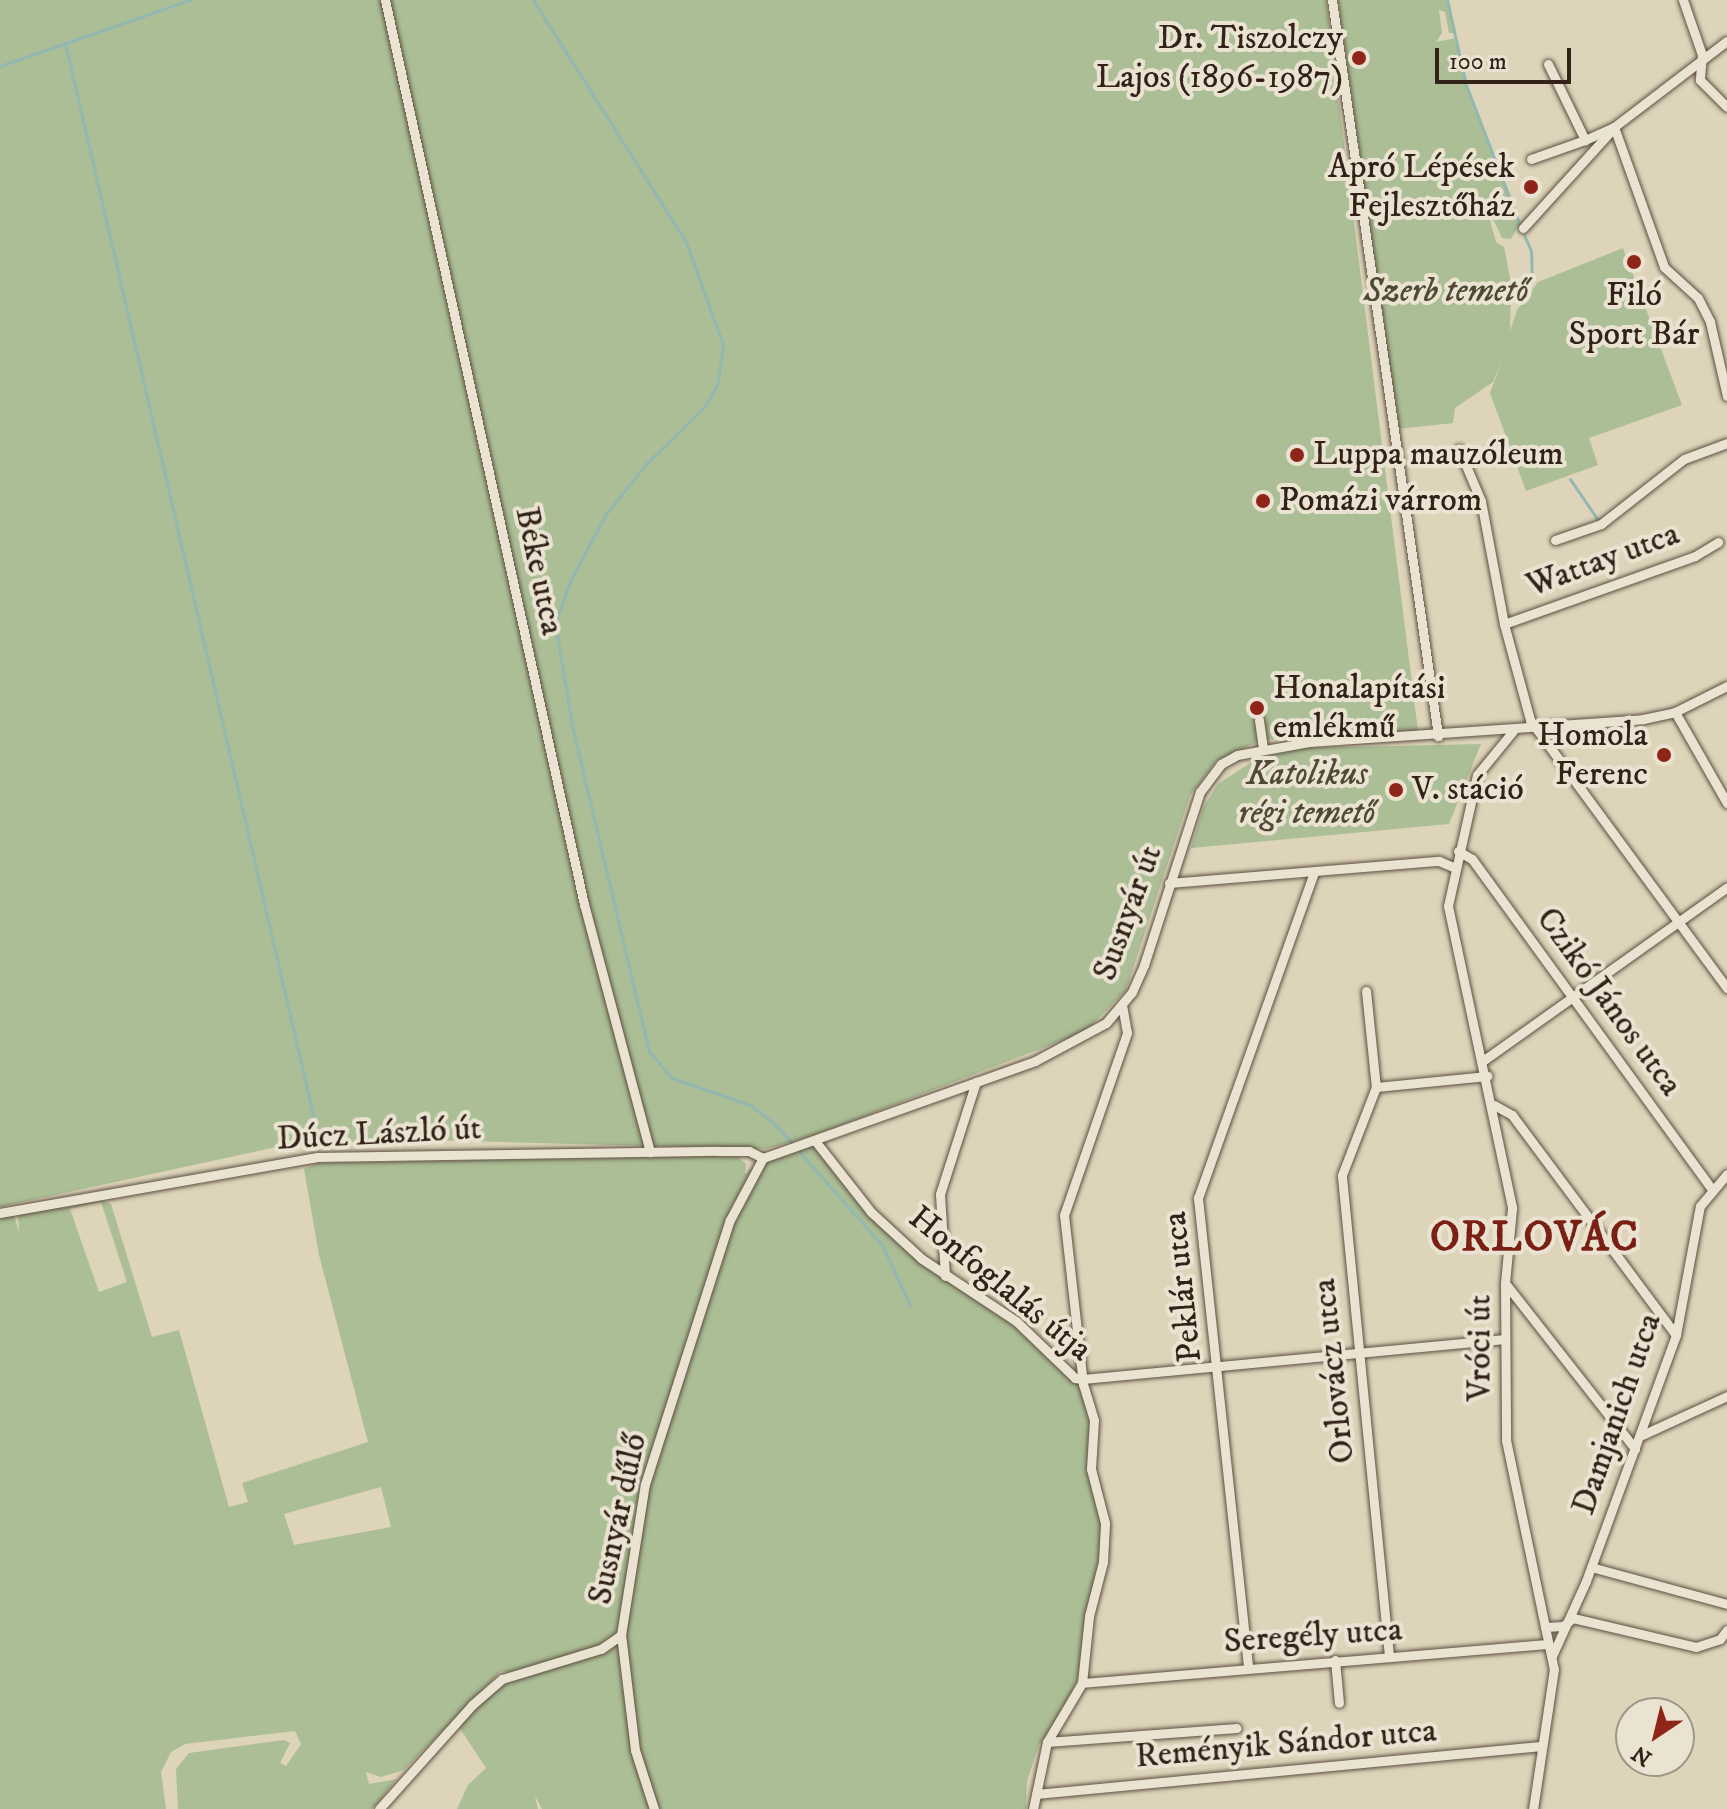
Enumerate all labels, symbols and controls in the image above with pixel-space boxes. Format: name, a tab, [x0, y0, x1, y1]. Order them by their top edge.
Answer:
place label: Dr. Tiszolczy Lajos (1896-1987)	[1096, 18, 1343, 98]
scale bar	[1439, 32, 1575, 82]
text: 100 m	[1449, 47, 1507, 77]
marker: Dr. Tiszolczy Lajos (1896-1987)	[1350, 49, 1368, 67]
place label: Apró Lépések Fejlesztőház	[1328, 147, 1515, 226]
marker: Apró Lépések Fejlesztőház	[1522, 178, 1540, 196]
marker: Filó Sport Bár	[1625, 253, 1643, 271]
park label: Szerb temető	[1363, 272, 1529, 312]
place label: Filó Sport Bár	[1569, 275, 1699, 354]
place label: Luppa mauzóleum	[1313, 435, 1563, 475]
marker: Luppa mauzóleum	[1288, 446, 1306, 464]
place label: Pomázi várrom	[1279, 481, 1482, 521]
marker: Pomázi várrom	[1254, 492, 1272, 510]
street label: Béke utca	[506, 503, 572, 639]
street label: Wattay utca	[1521, 514, 1685, 606]
place label: Honalapítási emlékmű	[1273, 668, 1446, 748]
marker: Honalapítási emlékmű	[1248, 699, 1266, 717]
place label: Homola Ferenc	[1537, 715, 1648, 794]
marker: Homola Ferenc	[1655, 746, 1673, 764]
park label: Katolikus régi temető	[1238, 754, 1376, 834]
place label: V. stáció	[1412, 770, 1524, 810]
marker: V. stáció	[1387, 781, 1405, 799]
street label: Susnyár út	[1085, 840, 1171, 986]
street label: Czikó János utca	[1527, 900, 1691, 1104]
street label: Dúcz László út	[276, 1108, 482, 1160]
street label: Honfoglalás útja	[900, 1198, 1100, 1370]
street label: Peklár utca	[1155, 1210, 1211, 1364]
district label: ORLOVÁC	[1430, 1213, 1640, 1263]
street label: Orlovácz utca	[1304, 1277, 1364, 1465]
street label: Vróci út	[1460, 1295, 1500, 1401]
street label: Damjanich utca	[1563, 1308, 1671, 1520]
street label: Susnyár dűlő	[580, 1430, 656, 1608]
street label: Seregély utca	[1222, 1609, 1404, 1663]
north arrow	[1615, 1697, 1695, 1777]
street label: Reményik Sándor utca	[1134, 1711, 1438, 1777]
text: N	[1627, 1739, 1657, 1772]

